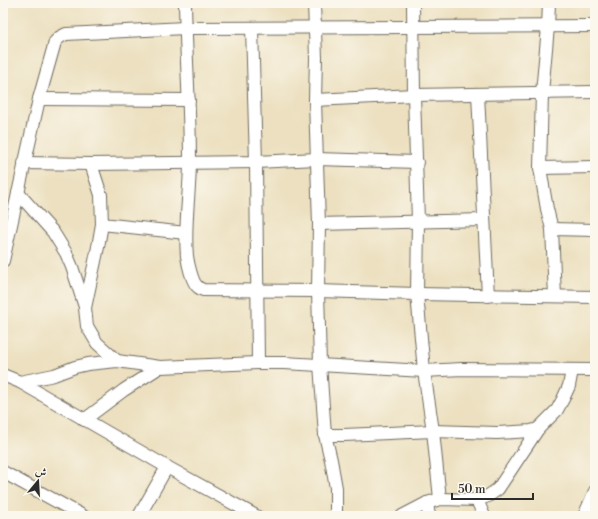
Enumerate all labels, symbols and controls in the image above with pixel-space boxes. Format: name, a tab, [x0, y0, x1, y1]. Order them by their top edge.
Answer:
north arrow	[18, 461, 58, 501]
text: ش	[33, 464, 48, 481]
scale bar	[452, 475, 533, 501]
text: 50 m	[458, 482, 486, 497]

